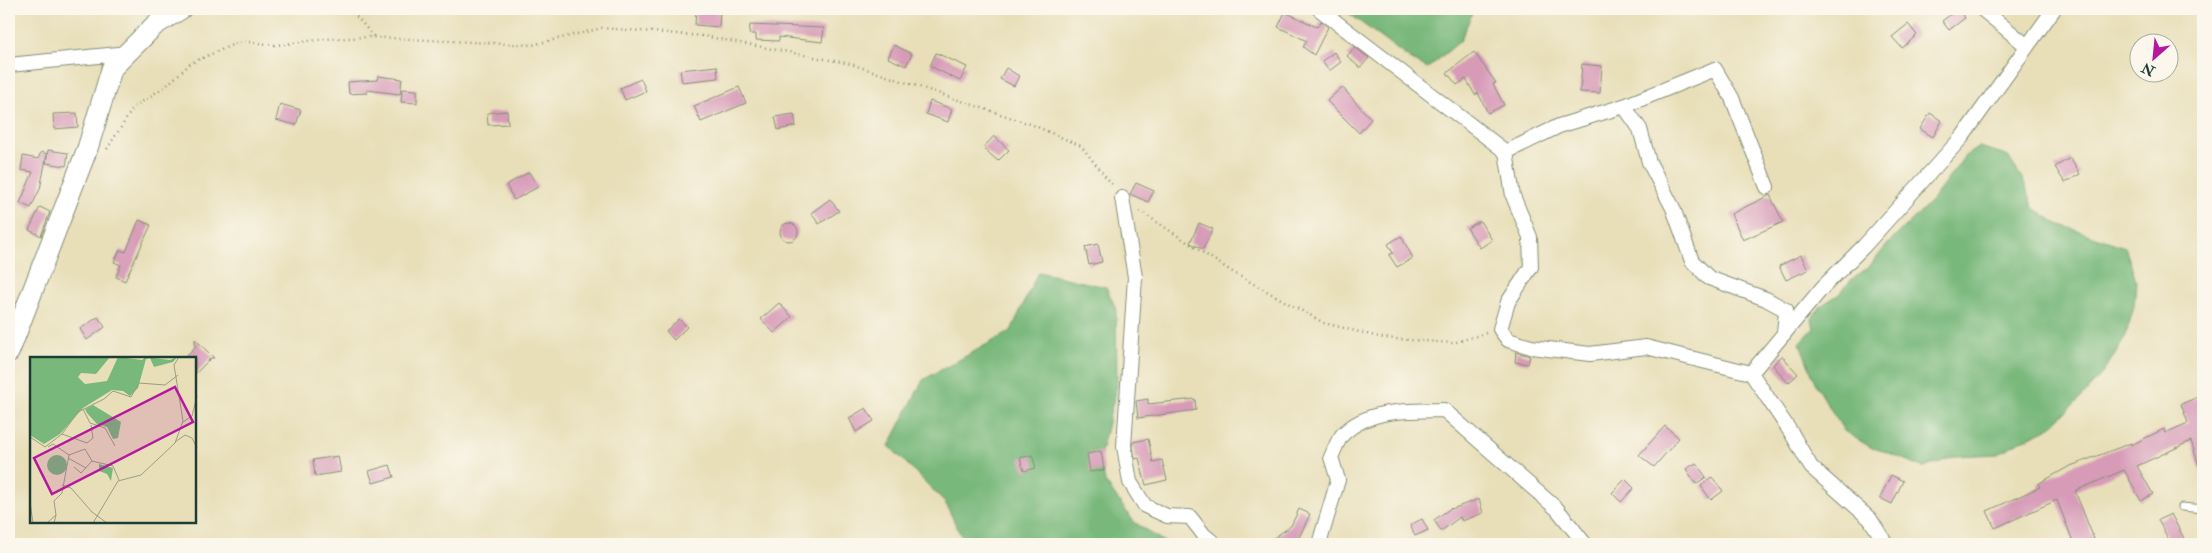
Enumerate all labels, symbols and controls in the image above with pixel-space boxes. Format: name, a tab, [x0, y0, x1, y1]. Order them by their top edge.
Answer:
north arrow	[2130, 32, 2180, 82]
text: N	[2138, 59, 2159, 80]
inset map	[30, 357, 196, 523]

